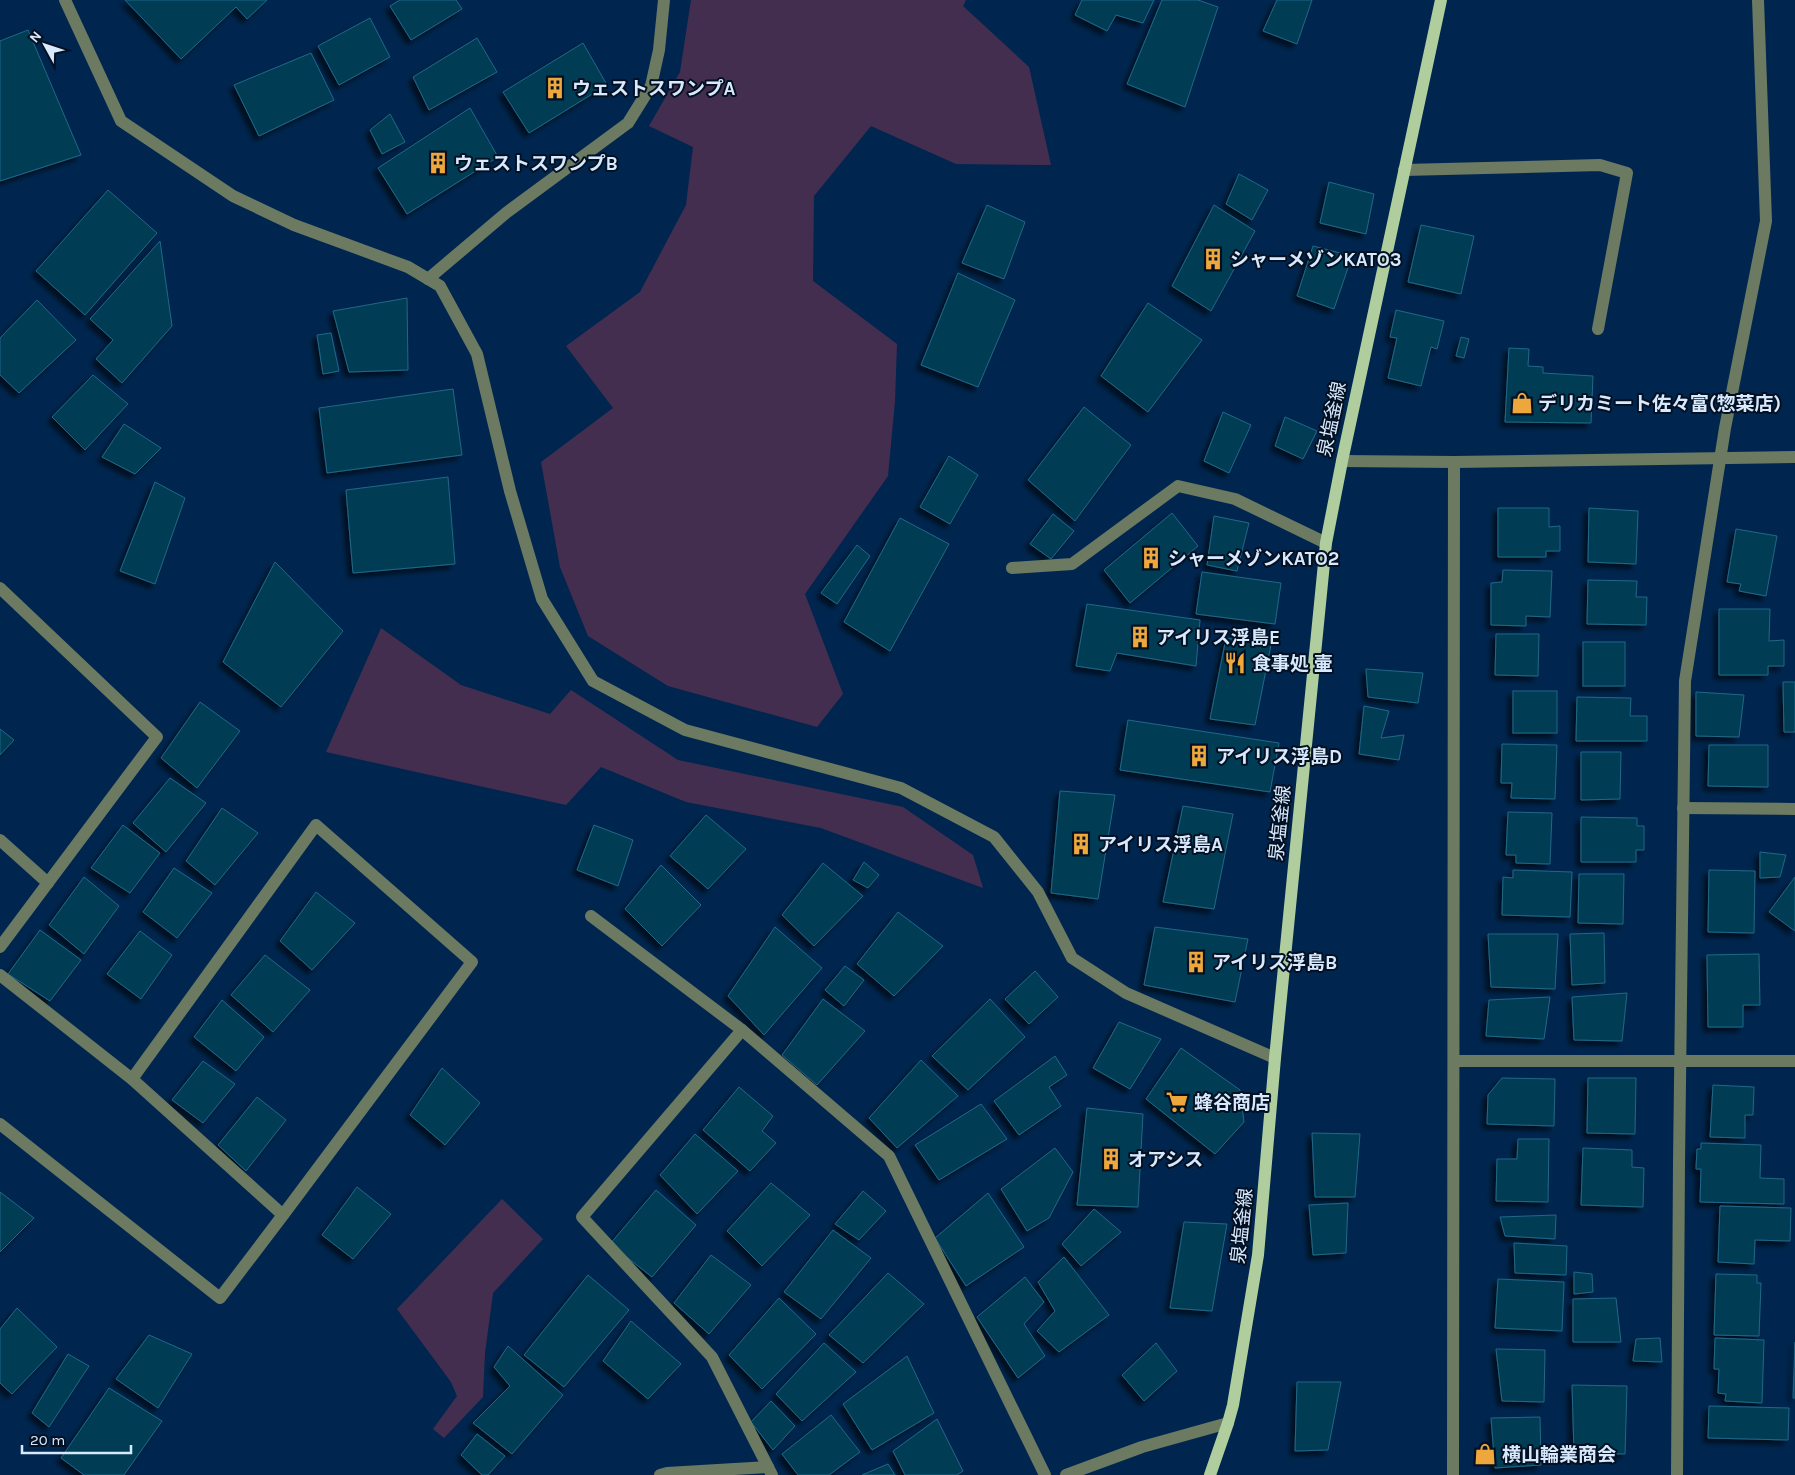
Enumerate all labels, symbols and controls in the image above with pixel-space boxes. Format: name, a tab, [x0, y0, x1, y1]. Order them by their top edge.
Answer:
north arrow	[20, 20, 70, 70]
text: N	[26, 28, 45, 46]
building icon: ウェストスワンプA	[542, 75, 568, 101]
place label: ウェストスワンプA	[572, 78, 735, 100]
building icon: ウェストスワンプB	[425, 150, 451, 176]
place label: ウェストスワンプB	[454, 153, 618, 175]
building icon: シャーメゾンKATO3	[1200, 246, 1226, 272]
place label: シャーメゾンKATO3	[1230, 249, 1402, 271]
street label: 泉塩釜線	[1313, 380, 1351, 459]
shop icon: デリカミート佐々富(惣菜店)	[1509, 390, 1535, 416]
place label: デリカミート佐々富(惣菜店)	[1538, 393, 1781, 415]
building icon: シャーメゾンKATO2	[1138, 545, 1164, 571]
place label: シャーメゾンKATO2	[1168, 548, 1339, 570]
building icon: アイリス浮島E	[1127, 624, 1153, 650]
place label: アイリス浮島E	[1156, 627, 1280, 649]
restaurant icon: 食事処 壷	[1222, 650, 1248, 676]
place label: 食事処 壷	[1252, 653, 1333, 675]
building icon: アイリス浮島D	[1186, 743, 1212, 769]
place label: アイリス浮島D	[1216, 746, 1342, 768]
street label: 泉塩釜線	[1265, 784, 1295, 862]
building icon: アイリス浮島A	[1068, 831, 1094, 857]
place label: アイリス浮島A	[1098, 834, 1223, 856]
building icon: アイリス浮島B	[1183, 949, 1209, 975]
place label: アイリス浮島B	[1212, 952, 1337, 974]
supermarket icon: 蜂谷商店	[1164, 1089, 1190, 1115]
place label: 蜂谷商店	[1194, 1092, 1270, 1114]
building icon: オアシス	[1098, 1146, 1124, 1172]
place label: オアシス	[1128, 1149, 1203, 1171]
street label: 泉塩釜線	[1227, 1187, 1257, 1265]
scale bar	[22, 1422, 131, 1454]
text: 20 m	[30, 1431, 65, 1449]
shop icon: 横山輪業商会	[1472, 1441, 1498, 1467]
place label: 横山輪業商会	[1502, 1444, 1616, 1466]

